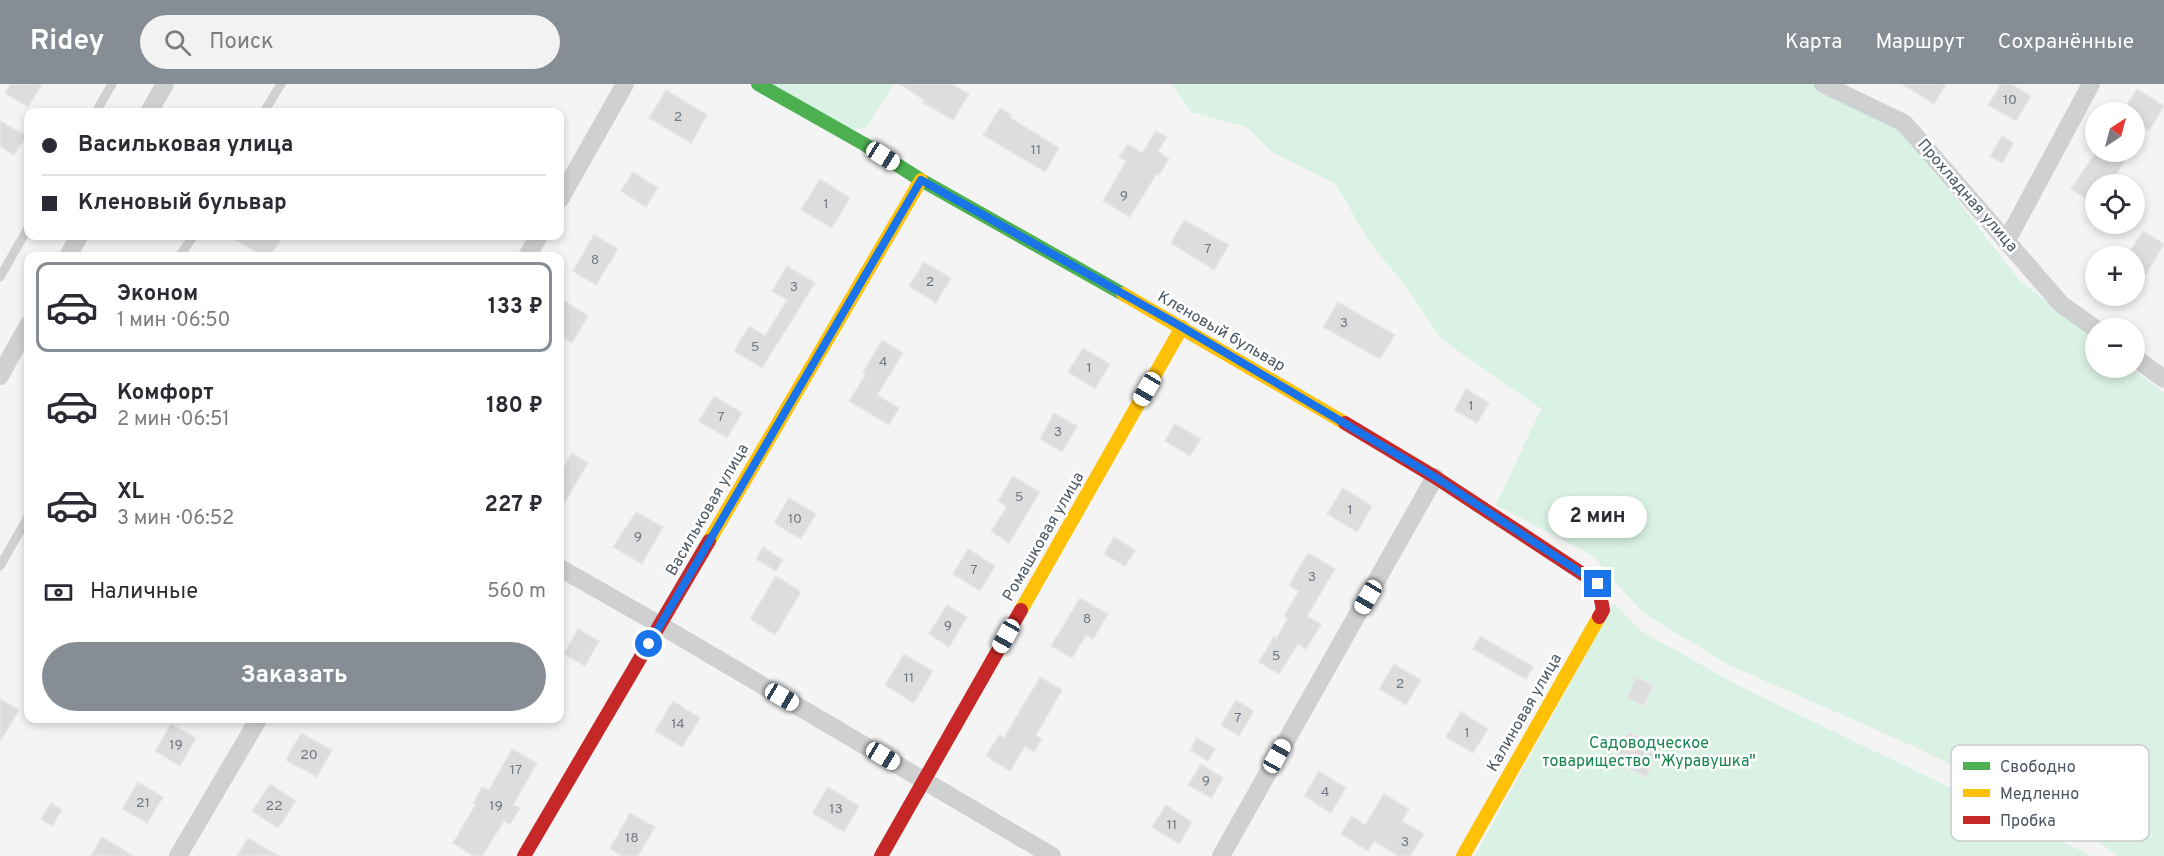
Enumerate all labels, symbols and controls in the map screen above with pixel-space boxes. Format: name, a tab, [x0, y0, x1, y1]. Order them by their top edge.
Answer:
search box	[140, 15, 560, 69]
text: Ridey	[30, 24, 104, 60]
icon: search	[161, 26, 194, 59]
text: Поиск	[209, 29, 274, 56]
text: Карта	[1785, 29, 1842, 56]
text: Маршрут	[1875, 29, 1965, 56]
text: Сохранённые	[1998, 29, 2134, 56]
house number: 10	[2003, 92, 2017, 109]
north arrow	[2085, 102, 2145, 162]
map controls	[2085, 102, 2145, 378]
house number: 2	[674, 109, 682, 126]
text: Васильковая улица	[78, 132, 293, 159]
street label: Прохладная улица	[1912, 135, 2022, 257]
car	[863, 139, 903, 173]
house number: 11	[1031, 142, 1041, 159]
button: locate	[2085, 174, 2145, 234]
house number: 9	[1120, 188, 1128, 205]
text: Кленовый бульвар	[78, 190, 287, 217]
house number: 1	[823, 196, 829, 213]
house number: 7	[1204, 241, 1212, 258]
button: +	[2085, 246, 2145, 306]
house number: 8	[591, 252, 599, 269]
house number: 2	[926, 274, 934, 291]
house number: 3	[790, 279, 798, 296]
icon: car	[45, 280, 99, 334]
text: Эконом	[117, 281, 198, 308]
street label: Кленовый бульвар	[1154, 287, 1288, 377]
text: 133 ₽	[488, 294, 543, 321]
text: 1 мин · 06:50	[117, 308, 230, 334]
house number: 3	[1340, 315, 1348, 332]
button: −	[2085, 318, 2145, 378]
house number: 5	[751, 339, 759, 356]
house number: 4	[879, 354, 887, 371]
house number: 1	[1086, 360, 1092, 377]
car	[1130, 369, 1164, 409]
icon: car	[45, 379, 99, 433]
text: Комфорт	[117, 380, 214, 407]
text: 180 ₽	[486, 393, 543, 420]
house number: 1	[1468, 398, 1474, 415]
text: 2 мин · 06:51	[117, 407, 230, 433]
house number: 7	[717, 409, 725, 426]
house number: 3	[1054, 424, 1062, 441]
street label: Васильковая улица	[662, 440, 754, 580]
street label: Ромашковая улица	[999, 469, 1089, 605]
icon: car	[45, 478, 99, 532]
text: XL	[117, 479, 144, 506]
house number: 5	[1015, 489, 1023, 506]
text: 227 ₽	[485, 492, 543, 519]
callout: 2 мин	[1548, 497, 1648, 539]
house number: 1	[1347, 502, 1353, 519]
text: 2 мин	[1569, 504, 1626, 530]
text: 3 мин · 06:52	[117, 506, 234, 532]
house number: 10	[788, 511, 802, 528]
house number: 9	[634, 529, 642, 546]
house number: 7	[970, 562, 978, 579]
house number: 3	[1308, 569, 1316, 586]
route end	[1584, 570, 1611, 597]
icon: cash	[42, 576, 75, 609]
car	[1351, 577, 1385, 617]
text: Наличные	[90, 579, 198, 606]
text: 560 m	[487, 579, 546, 605]
house number: 8	[1083, 611, 1091, 628]
car	[989, 616, 1023, 656]
house number: 9	[944, 618, 952, 635]
route start	[635, 630, 662, 657]
button: Заказать	[42, 642, 546, 711]
house number: 5	[1272, 648, 1280, 665]
street label: Калиновая улица	[1483, 650, 1567, 776]
house number: 11	[904, 670, 914, 687]
house number: 2	[1396, 676, 1404, 693]
car	[762, 680, 802, 714]
house number: 7	[1234, 710, 1242, 727]
house number: 14	[671, 716, 685, 733]
house number: 1	[1464, 725, 1470, 742]
park label: Садоводческое товарищество "Журавушка"	[1542, 734, 1756, 772]
car	[1260, 736, 1294, 776]
house number: 19	[169, 737, 183, 754]
car	[863, 739, 903, 773]
legend	[1951, 745, 2149, 841]
house number: 20	[300, 747, 318, 764]
text: Свободно	[2000, 758, 2076, 778]
house number: 17	[510, 762, 522, 779]
house number: 9	[1202, 773, 1210, 790]
house number: 4	[1321, 784, 1329, 801]
text: Медленно	[2000, 785, 2079, 805]
house number: 21	[136, 795, 150, 812]
house number: 22	[265, 798, 283, 815]
house number: 19	[489, 798, 503, 815]
house number: 13	[829, 801, 843, 818]
text: Пробка	[2000, 812, 2056, 832]
house number: 11	[1167, 817, 1177, 834]
house number: 18	[625, 830, 639, 847]
house number: 3	[1401, 834, 1409, 851]

